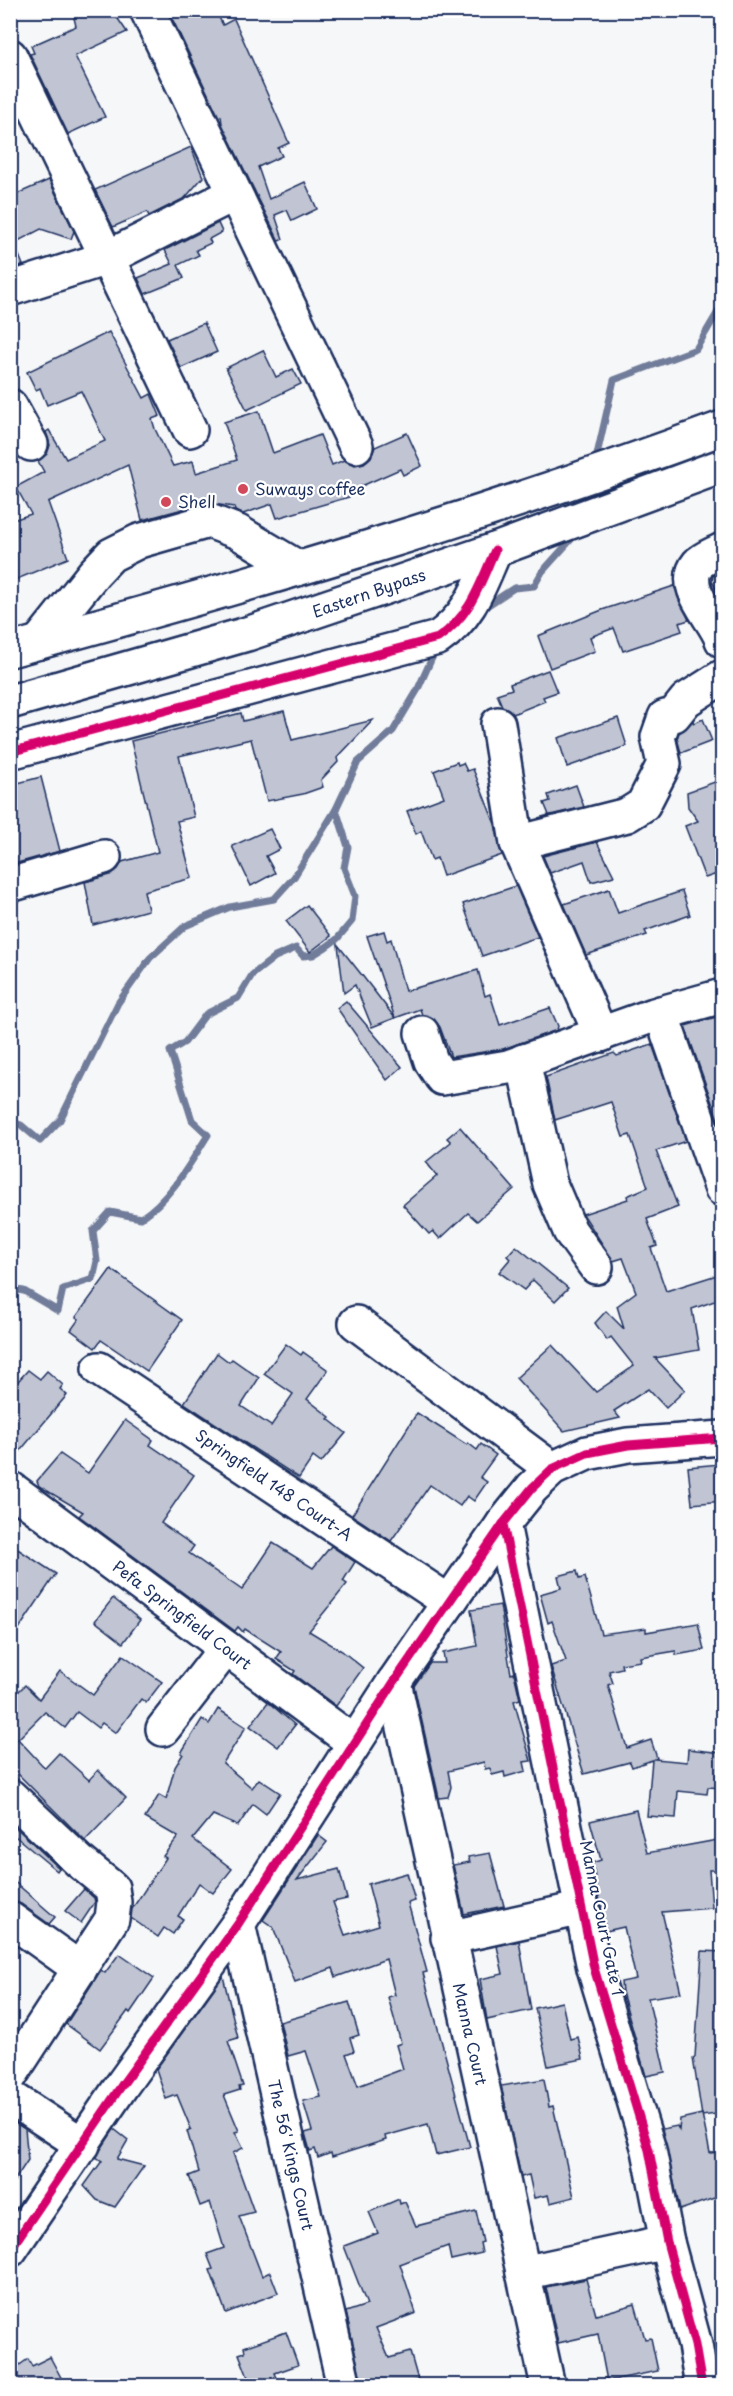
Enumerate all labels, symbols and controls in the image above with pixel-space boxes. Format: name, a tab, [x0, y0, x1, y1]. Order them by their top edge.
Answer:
place label: Suways coffee	[255, 476, 366, 500]
marker: Suways coffee	[236, 482, 250, 496]
place label: Shell	[178, 489, 216, 513]
marker: Shell	[159, 495, 173, 509]
street label: Eastern Bypass	[309, 561, 429, 623]
street label: Springfield 148 Court-A	[191, 1423, 358, 1546]
street label: Pefa Springfield Court	[108, 1554, 258, 1675]
street label: Manna Court Gate 1	[575, 1838, 631, 1998]
street label: Manna Court	[448, 1980, 494, 2088]
street label: The 56' Kings Court	[263, 2077, 321, 2233]

